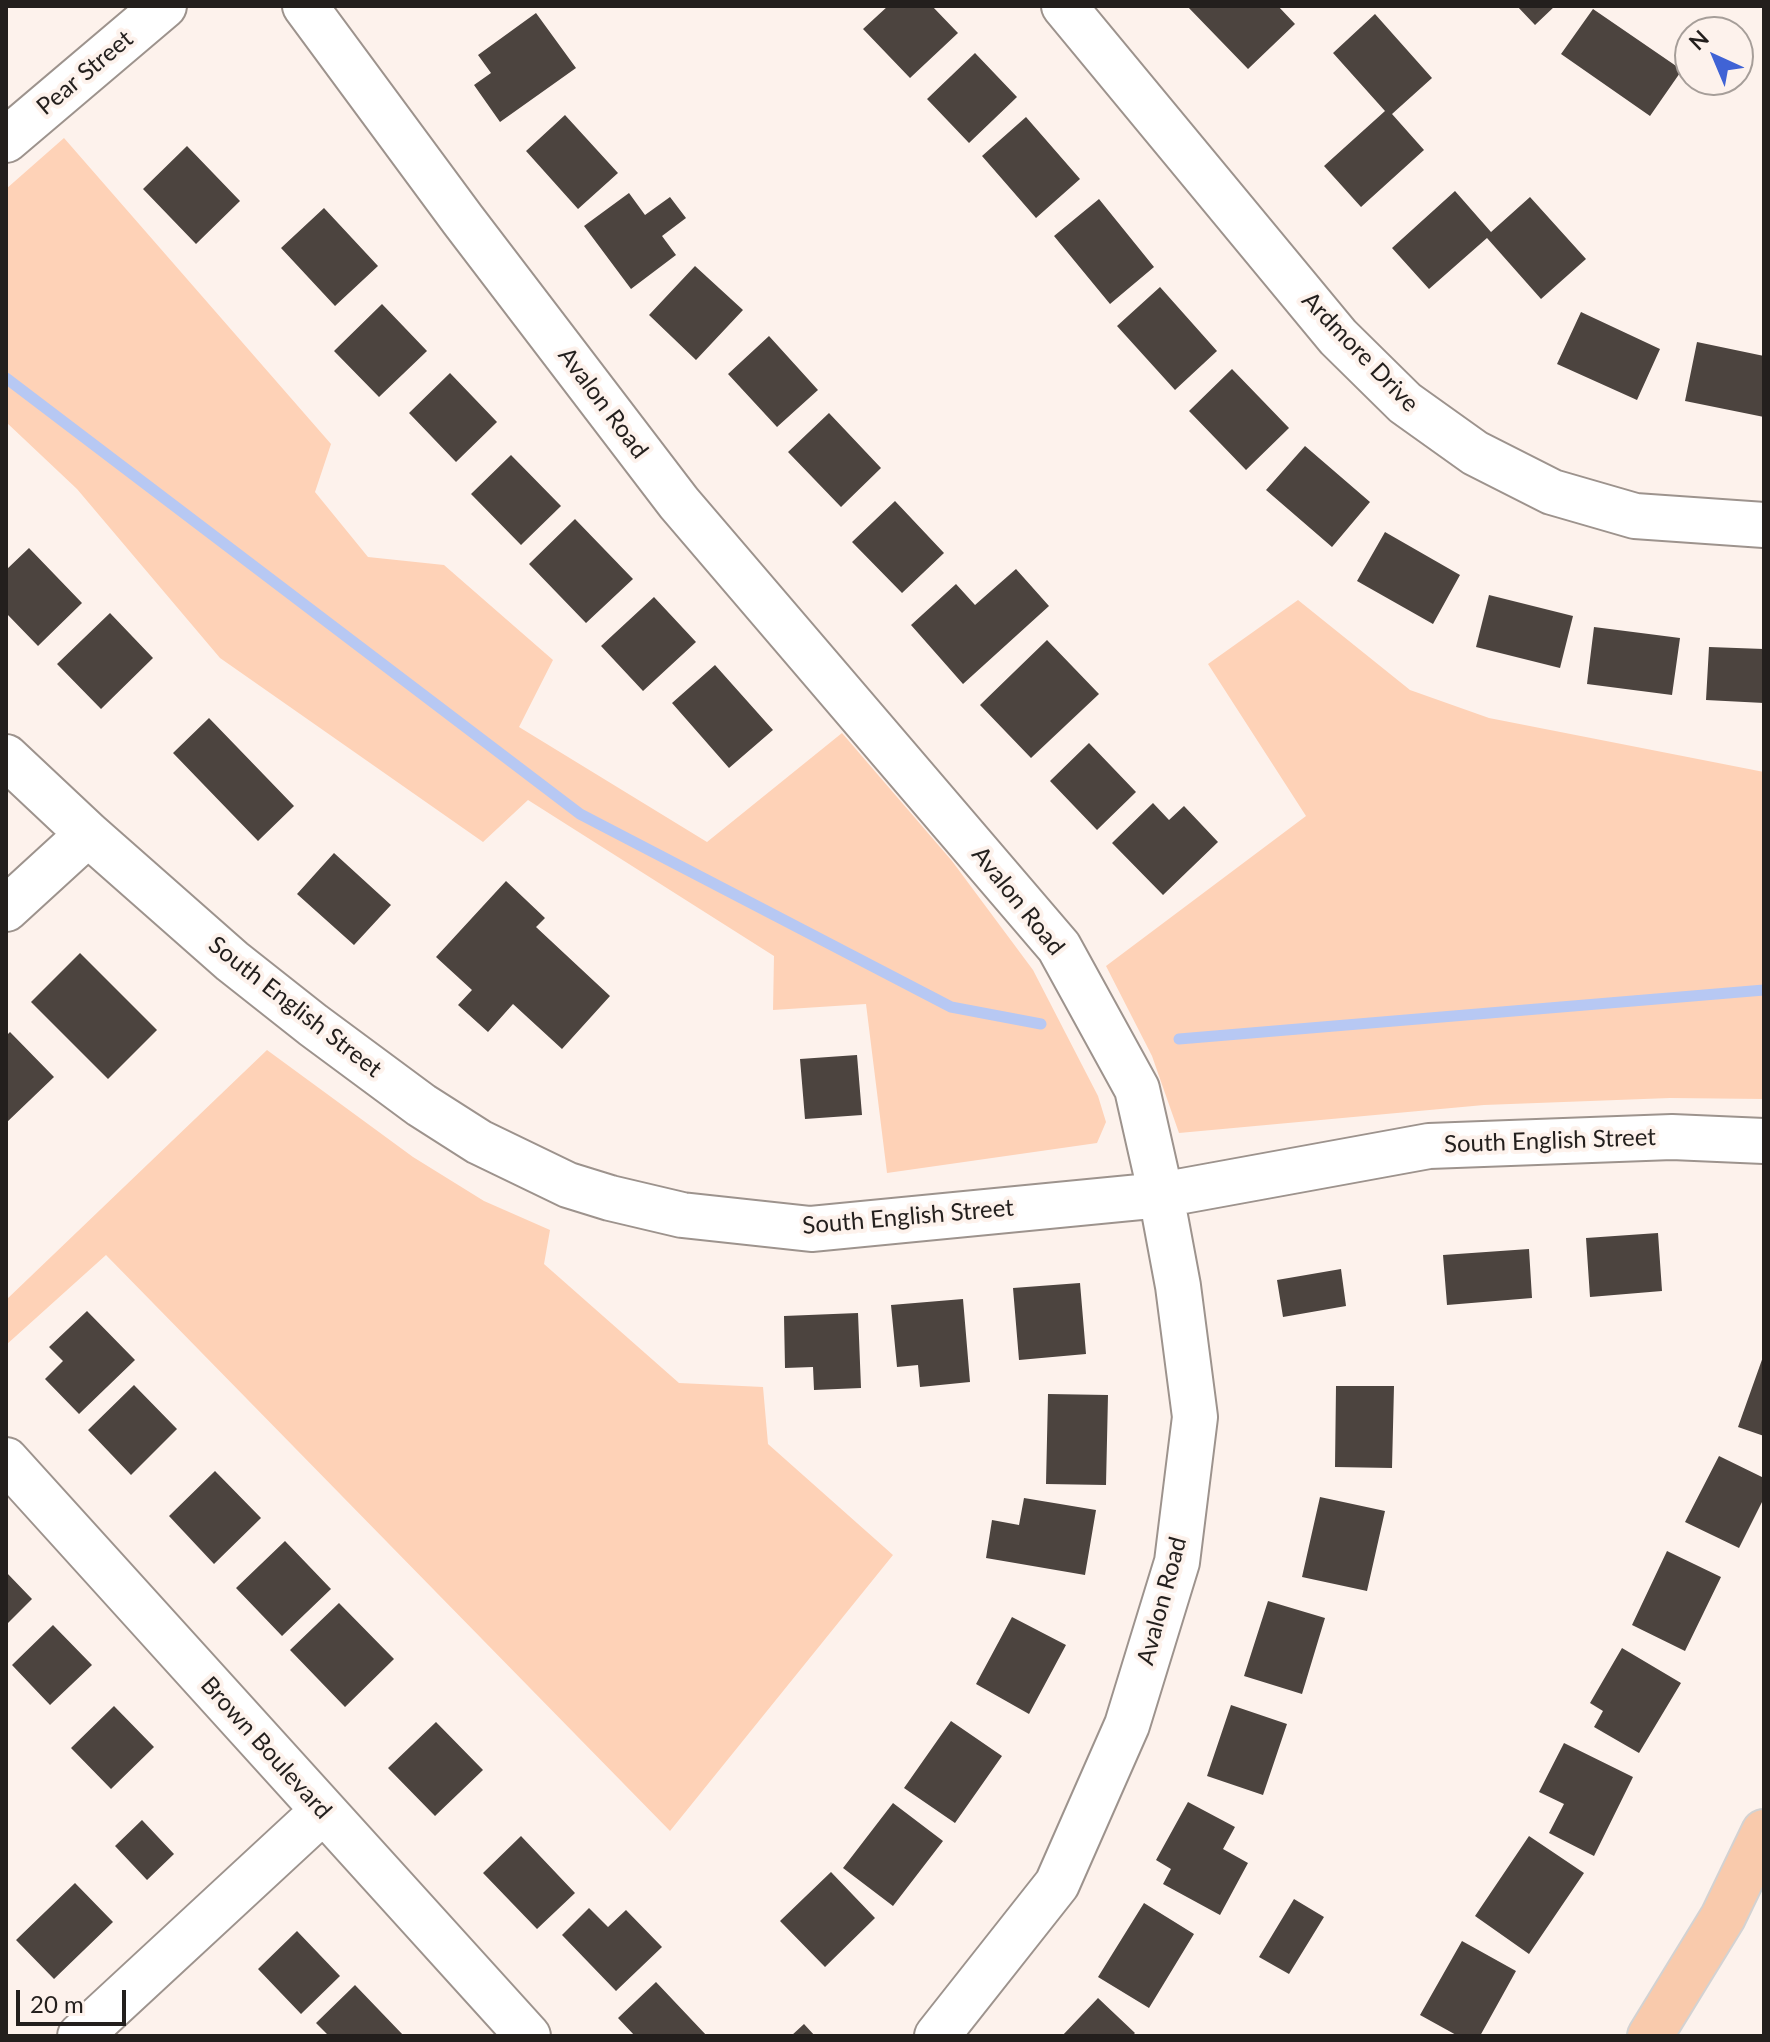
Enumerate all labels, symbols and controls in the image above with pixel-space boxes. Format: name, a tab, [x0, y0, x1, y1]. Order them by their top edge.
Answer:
north arrow	[1674, 16, 1754, 96]
text: N	[1683, 24, 1714, 55]
street label: Pear Street	[31, 25, 139, 121]
street label: Ardmore Drive	[1296, 286, 1424, 418]
street label: Avalon Road	[552, 342, 654, 464]
street label: Avalon Road	[965, 841, 1071, 961]
street label: South English Street	[203, 930, 387, 1084]
street label: South English Street	[1444, 1123, 1656, 1159]
street label: South English Street	[801, 1193, 1015, 1241]
street label: Avalon Road	[1131, 1534, 1193, 1668]
street label: Brown Boulevard	[195, 1671, 337, 1825]
scale bar	[20, 1974, 130, 2024]
text: 20 m	[30, 1989, 84, 2018]

